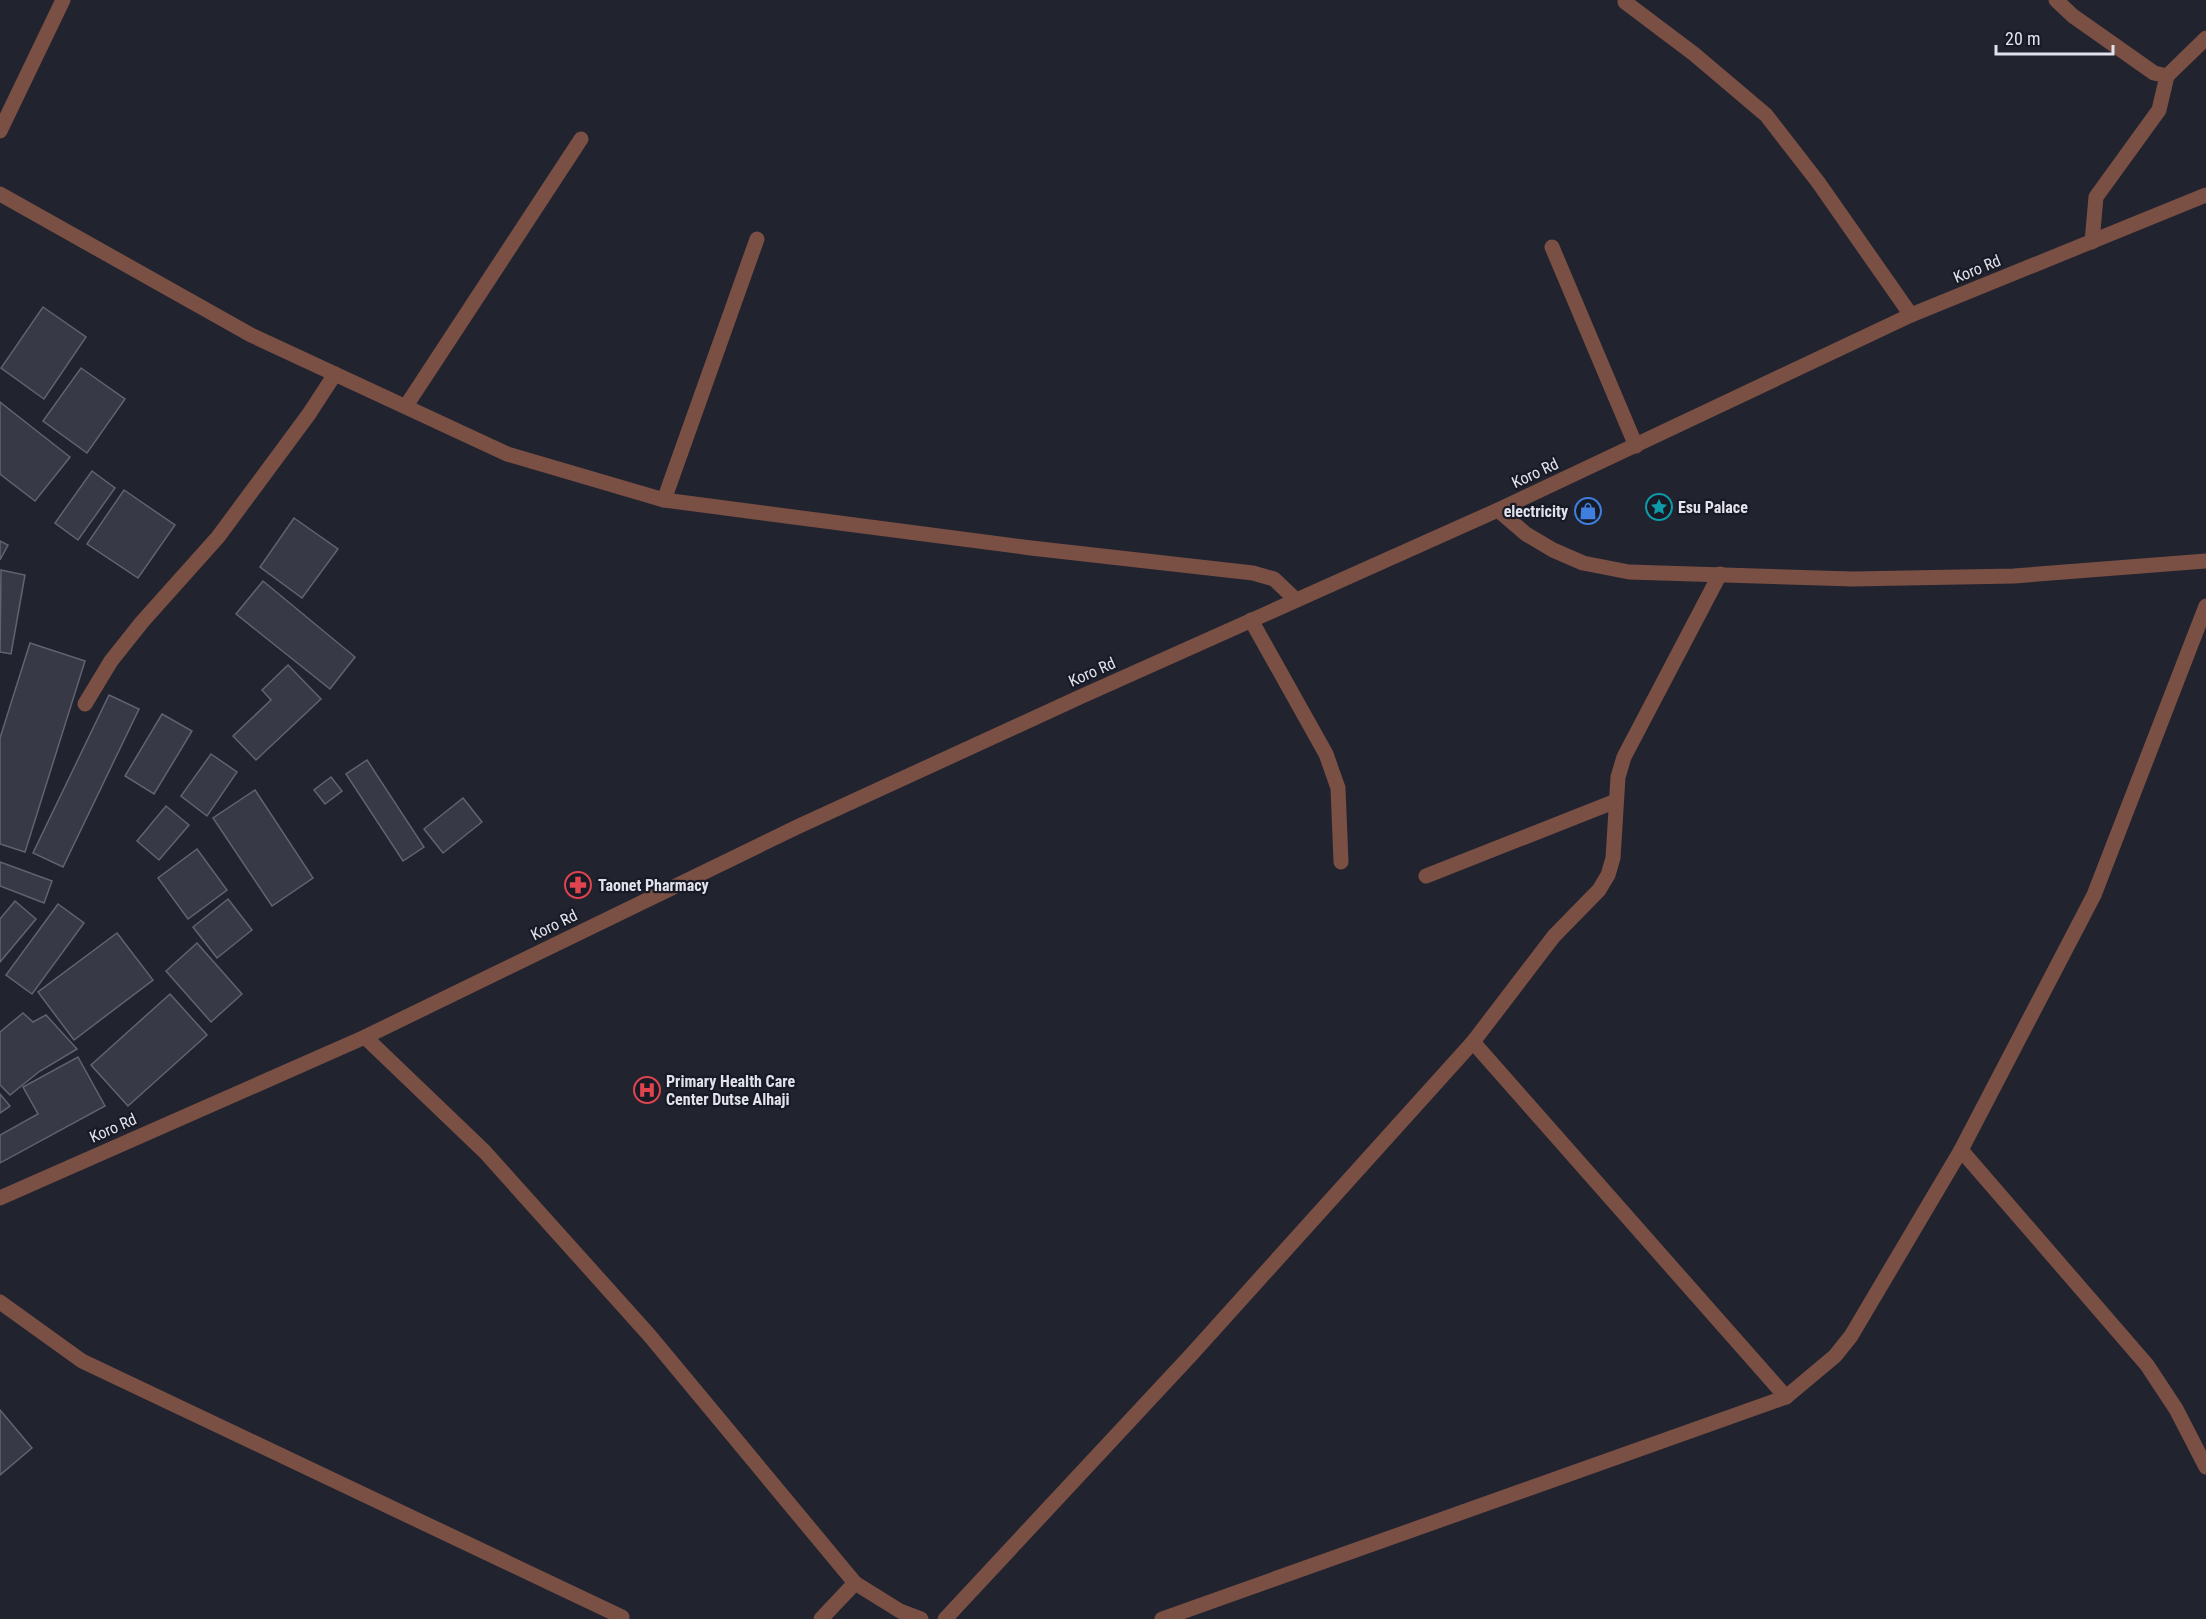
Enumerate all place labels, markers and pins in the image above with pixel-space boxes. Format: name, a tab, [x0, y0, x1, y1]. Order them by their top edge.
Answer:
place icon: Esu Palace	[1644, 492, 1674, 522]
shop icon: electricity	[1573, 496, 1603, 526]
place label: Esu Palace	[1678, 498, 1748, 517]
place label: electricity	[1504, 502, 1568, 521]
pharmacy icon: Taonet Pharmacy	[563, 870, 593, 900]
place label: Taonet Pharmacy	[598, 876, 709, 895]
place label: Primary Health Care Center Dutse Alhaji	[666, 1072, 795, 1109]
hospital icon: Primary Health Care Center Dutse Alhaji	[632, 1075, 662, 1105]

